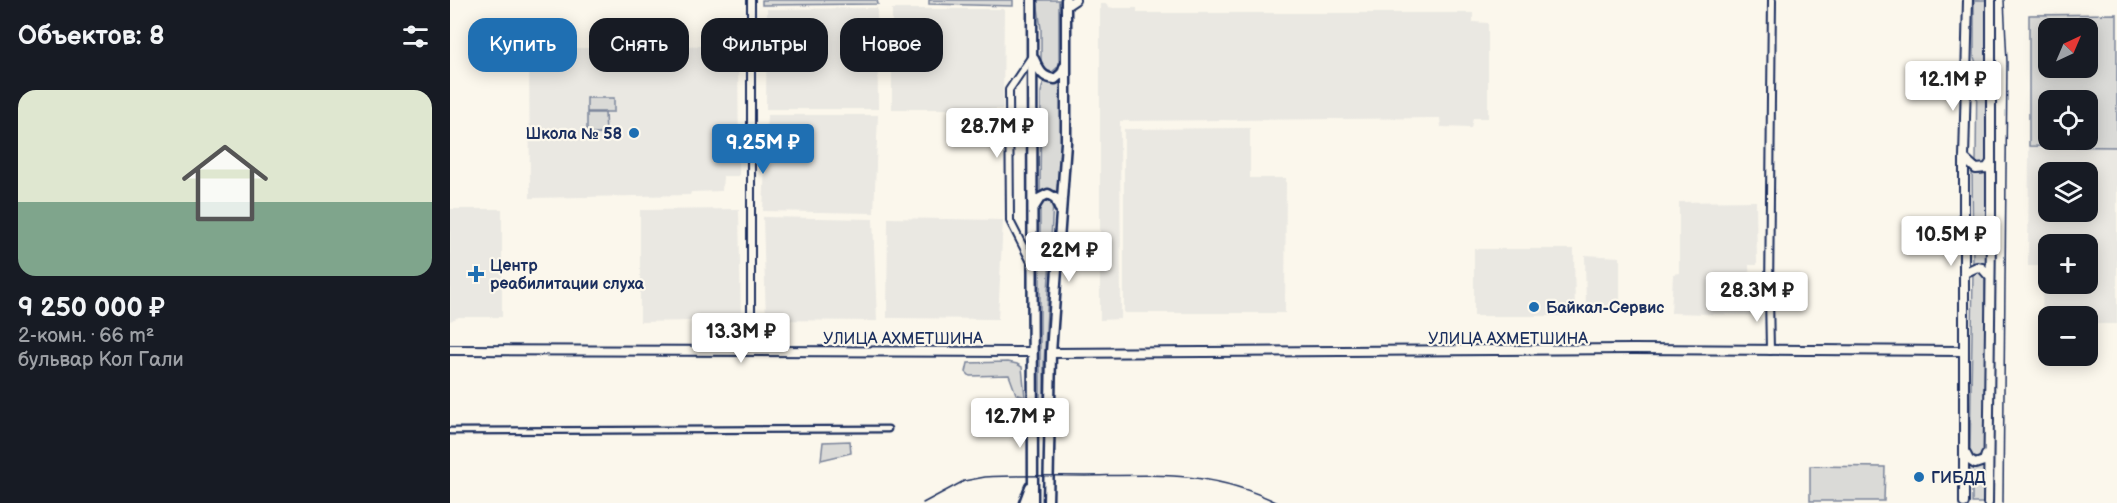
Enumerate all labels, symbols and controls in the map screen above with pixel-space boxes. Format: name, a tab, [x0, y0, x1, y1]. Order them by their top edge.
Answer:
chip: Купить	[468, 18, 577, 72]
chip: Снять	[589, 18, 689, 72]
chip: Фильтры	[701, 18, 828, 72]
chip: Новое	[840, 18, 943, 72]
north arrow	[2038, 18, 2098, 78]
map controls	[2038, 18, 2098, 366]
icon: filters	[399, 20, 432, 53]
text: Объектов: 8	[18, 21, 165, 52]
pin: 12.1M ₽	[1898, 61, 2008, 112]
text: 12.1M ₽	[1919, 68, 1987, 92]
button: locate	[2038, 90, 2098, 150]
pin: 28.7M ₽	[942, 108, 1052, 159]
text: 28.7M ₽	[960, 115, 1034, 139]
pin: 9.25M ₽	[708, 124, 818, 175]
place label: Школа № 58	[526, 125, 622, 144]
marker: Школа № 58	[627, 126, 641, 140]
icon: home	[171, 129, 279, 237]
text: 9.25M ₽	[726, 131, 800, 155]
button: layers	[2038, 162, 2098, 222]
pin: 10.5M ₽	[1896, 216, 2006, 267]
text: 10.5M ₽	[1915, 223, 1987, 247]
pin: 22M ₽	[1027, 232, 1111, 283]
button: +	[2038, 234, 2098, 294]
text: 22M ₽	[1040, 239, 1098, 263]
place label: Центр реабилитации слуха	[490, 257, 644, 294]
marker: Центр реабилитации слуха	[467, 265, 485, 283]
pin: 28.3M ₽	[1702, 272, 1812, 323]
text: 28.3M ₽	[1720, 279, 1794, 303]
text: 9 250 000 ₽	[18, 293, 165, 324]
place label: Байкал-Сервис	[1546, 299, 1664, 318]
marker: Байкал-Сервис	[1527, 300, 1541, 314]
button: −	[2038, 306, 2098, 366]
pin: 13.3M ₽	[686, 313, 796, 364]
text: 13.3M ₽	[706, 320, 776, 344]
text: 2-комн. · 66 m²	[18, 324, 154, 348]
street label: УЛИЦА АХМЕТШИНА	[823, 330, 983, 349]
street label: УЛИЦА АХМЕТШИНА	[1428, 330, 1588, 349]
text: бульвар Кол Гали	[18, 348, 184, 372]
pin: 12.7M ₽	[965, 398, 1075, 449]
text: 12.7M ₽	[985, 405, 1055, 429]
place label: ГИБДД	[1931, 469, 1987, 488]
marker: ГИБДД	[1912, 470, 1926, 484]

